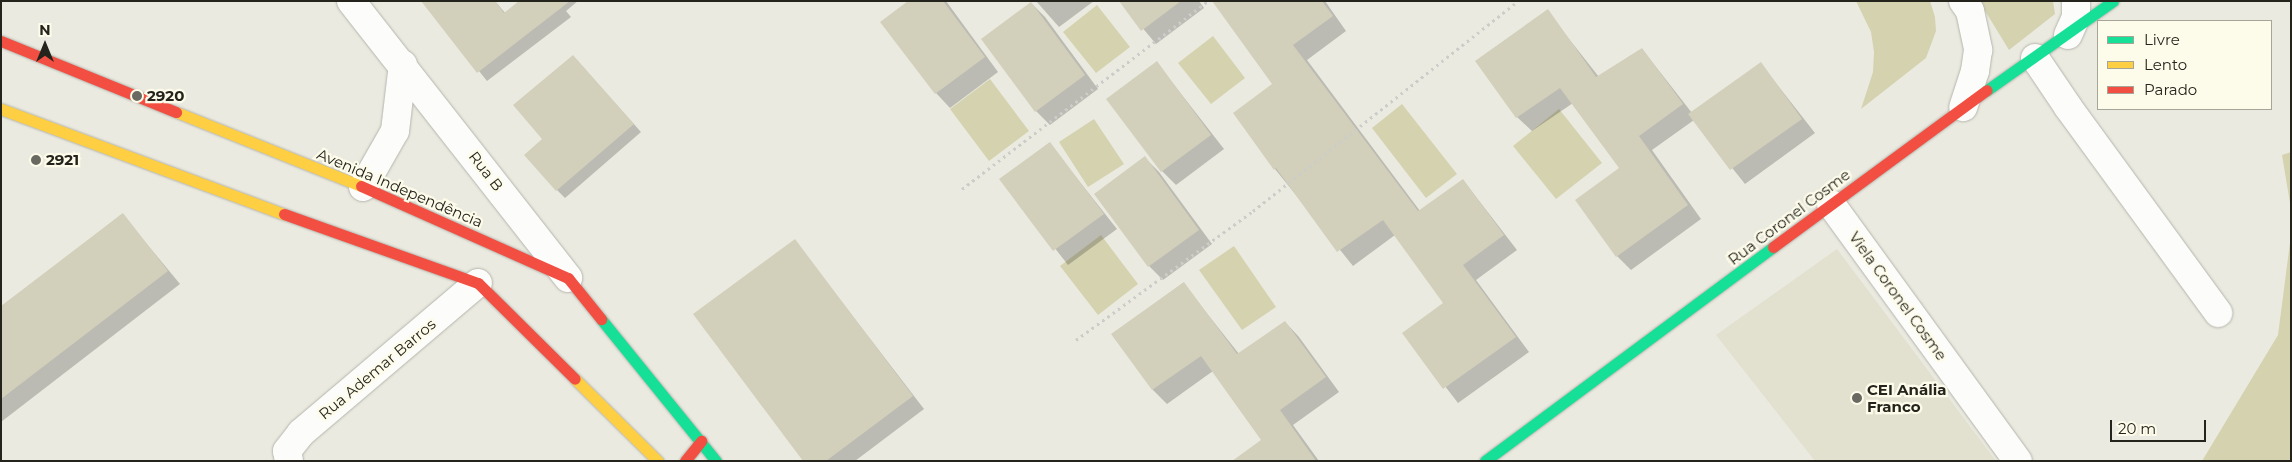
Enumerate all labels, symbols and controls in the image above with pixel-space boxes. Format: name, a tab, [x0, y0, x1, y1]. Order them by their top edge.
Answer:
north arrow	[20, 20, 70, 70]
legend	[2097, 20, 2272, 110]
text: N	[39, 21, 51, 39]
text: Livre	[2144, 30, 2180, 49]
text: Lento	[2144, 55, 2187, 74]
text: Parado	[2144, 80, 2197, 99]
place label: 2920	[147, 87, 184, 105]
marker: 2920	[131, 90, 143, 102]
street label: Avenida Independência	[314, 145, 486, 231]
street label: Rua B	[465, 148, 507, 194]
place label: 2921	[46, 151, 79, 169]
marker: 2921	[30, 154, 42, 166]
street label: Rua Coronel Cosme	[1725, 165, 1853, 269]
street label: Viela Coronel Cosme	[1845, 228, 1951, 364]
street label: Rua Ademar Barros	[315, 315, 439, 423]
place label: CEI Anália Franco	[1867, 380, 1946, 415]
marker: CEI Anália Franco	[1851, 392, 1863, 404]
scale bar	[2112, 410, 2208, 442]
text: 20 m	[2118, 419, 2156, 438]

